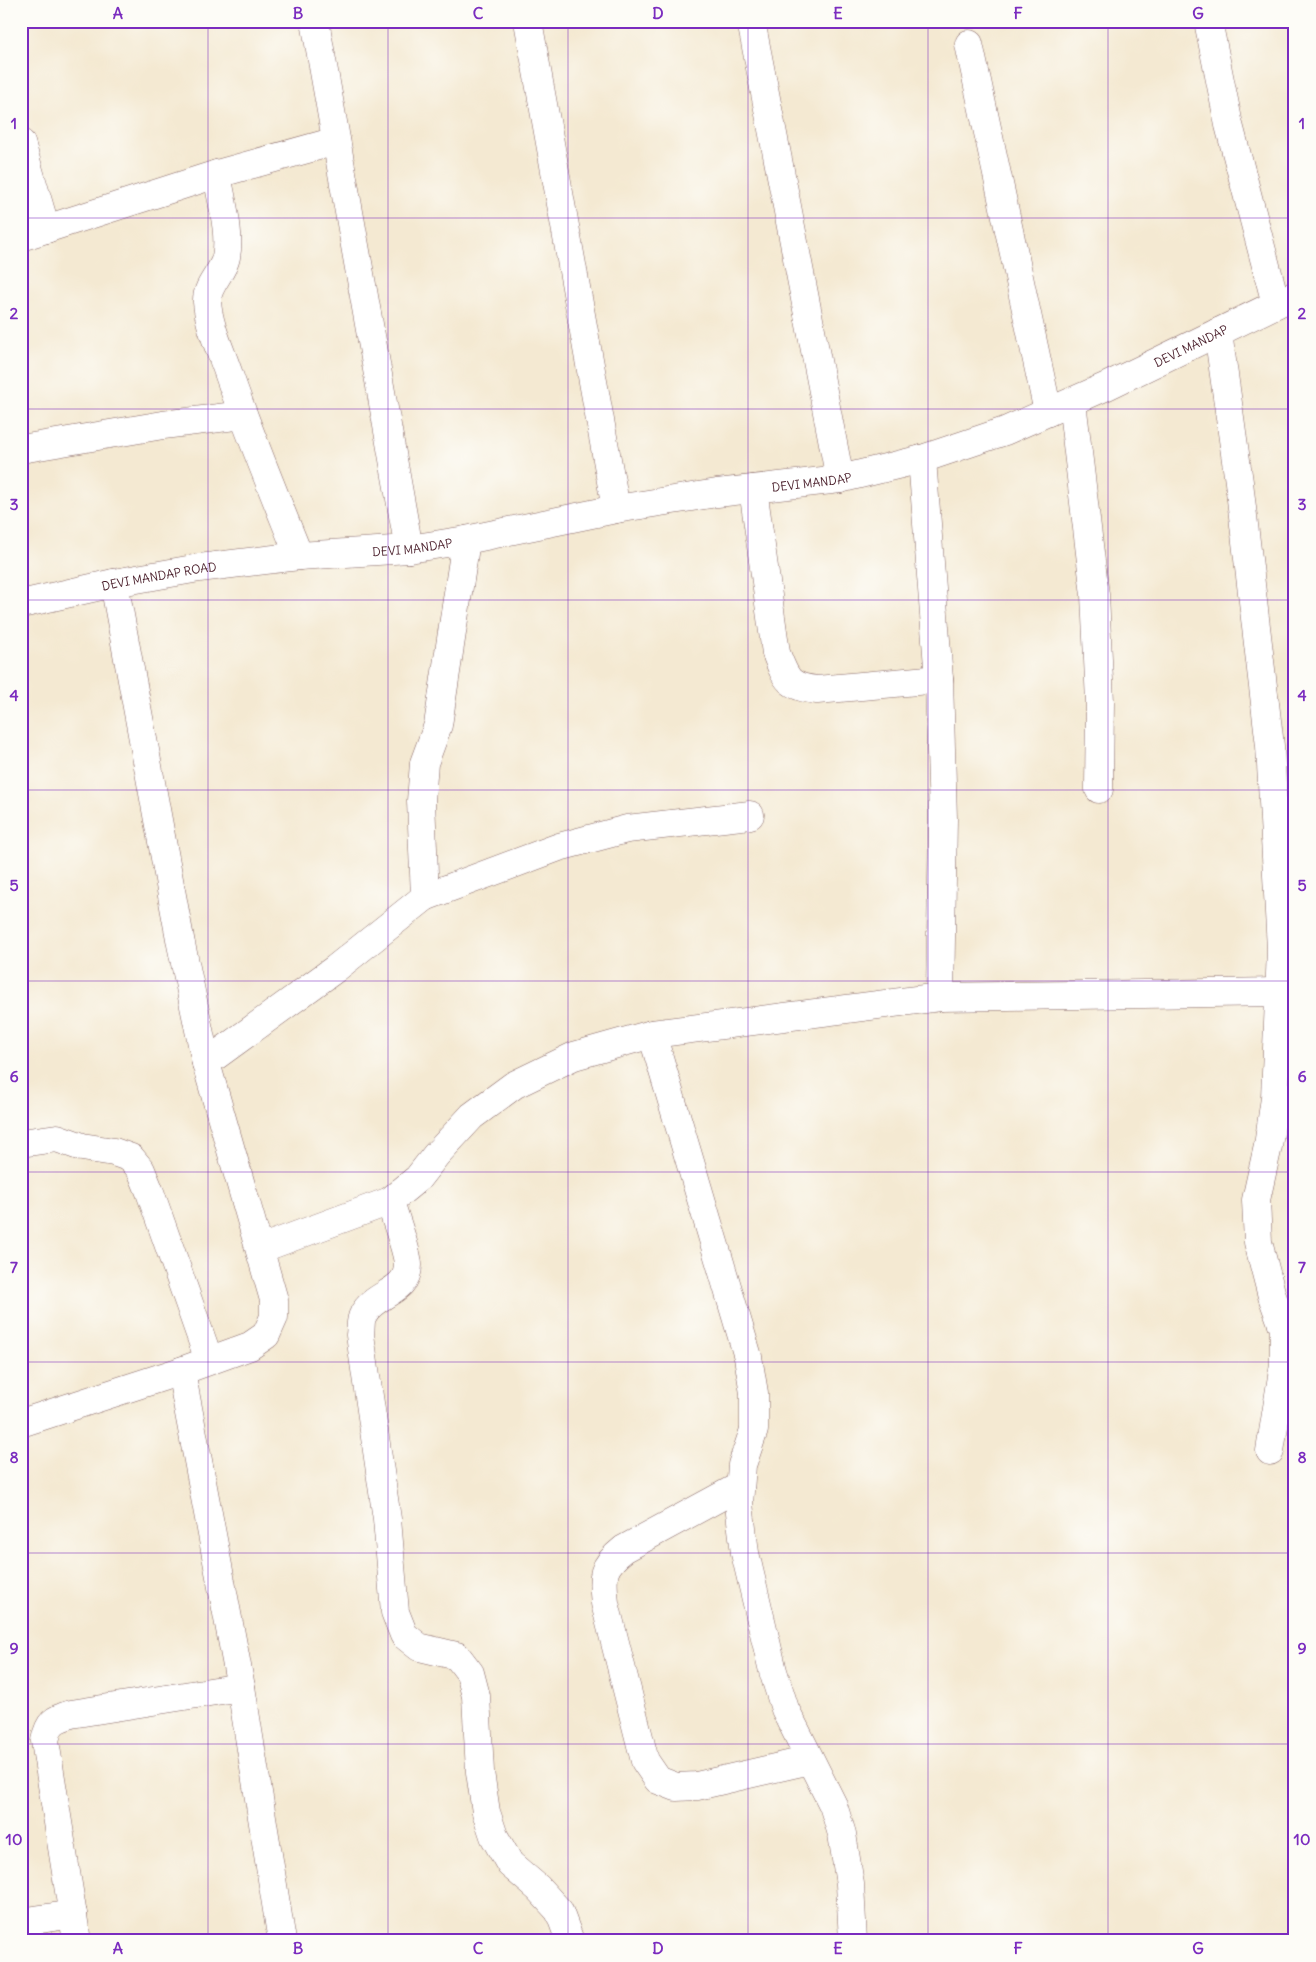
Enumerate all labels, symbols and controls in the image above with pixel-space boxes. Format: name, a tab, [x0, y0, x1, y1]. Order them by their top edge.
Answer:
text: A	[113, 3, 123, 23]
text: B	[293, 3, 304, 23]
text: C	[473, 3, 484, 23]
text: D	[652, 3, 664, 23]
text: E	[833, 3, 843, 23]
text: F	[1013, 3, 1023, 23]
text: G	[1192, 3, 1204, 23]
text: 1	[11, 113, 17, 133]
text: 1	[1299, 113, 1305, 133]
text: 2	[10, 303, 19, 323]
text: 2	[1298, 303, 1307, 323]
street label: DEVI MANDAP	[1151, 321, 1230, 370]
street label: DEVI MANDAP	[771, 469, 853, 494]
text: 3	[9, 494, 19, 514]
text: 3	[1297, 494, 1307, 514]
street label: DEVI MANDAP	[372, 535, 453, 559]
street label: DEVI MANDAP ROAD	[100, 558, 217, 593]
text: 4	[9, 685, 19, 705]
text: 4	[1297, 685, 1307, 705]
text: 5	[9, 875, 19, 895]
text: 5	[1297, 875, 1307, 895]
text: 6	[9, 1066, 19, 1086]
text: 6	[1297, 1066, 1307, 1086]
text: 7	[10, 1257, 18, 1277]
text: 7	[1298, 1257, 1306, 1277]
text: 8	[9, 1447, 19, 1467]
text: 8	[1297, 1447, 1307, 1467]
text: 9	[9, 1638, 19, 1658]
text: 9	[1297, 1638, 1307, 1658]
text: 10	[6, 1829, 22, 1849]
text: 10	[1294, 1829, 1310, 1849]
text: A	[113, 1938, 123, 1958]
text: B	[293, 1938, 304, 1958]
text: C	[473, 1938, 484, 1958]
text: D	[652, 1938, 664, 1958]
text: E	[833, 1938, 843, 1958]
text: F	[1013, 1938, 1023, 1958]
text: G	[1192, 1938, 1204, 1958]

